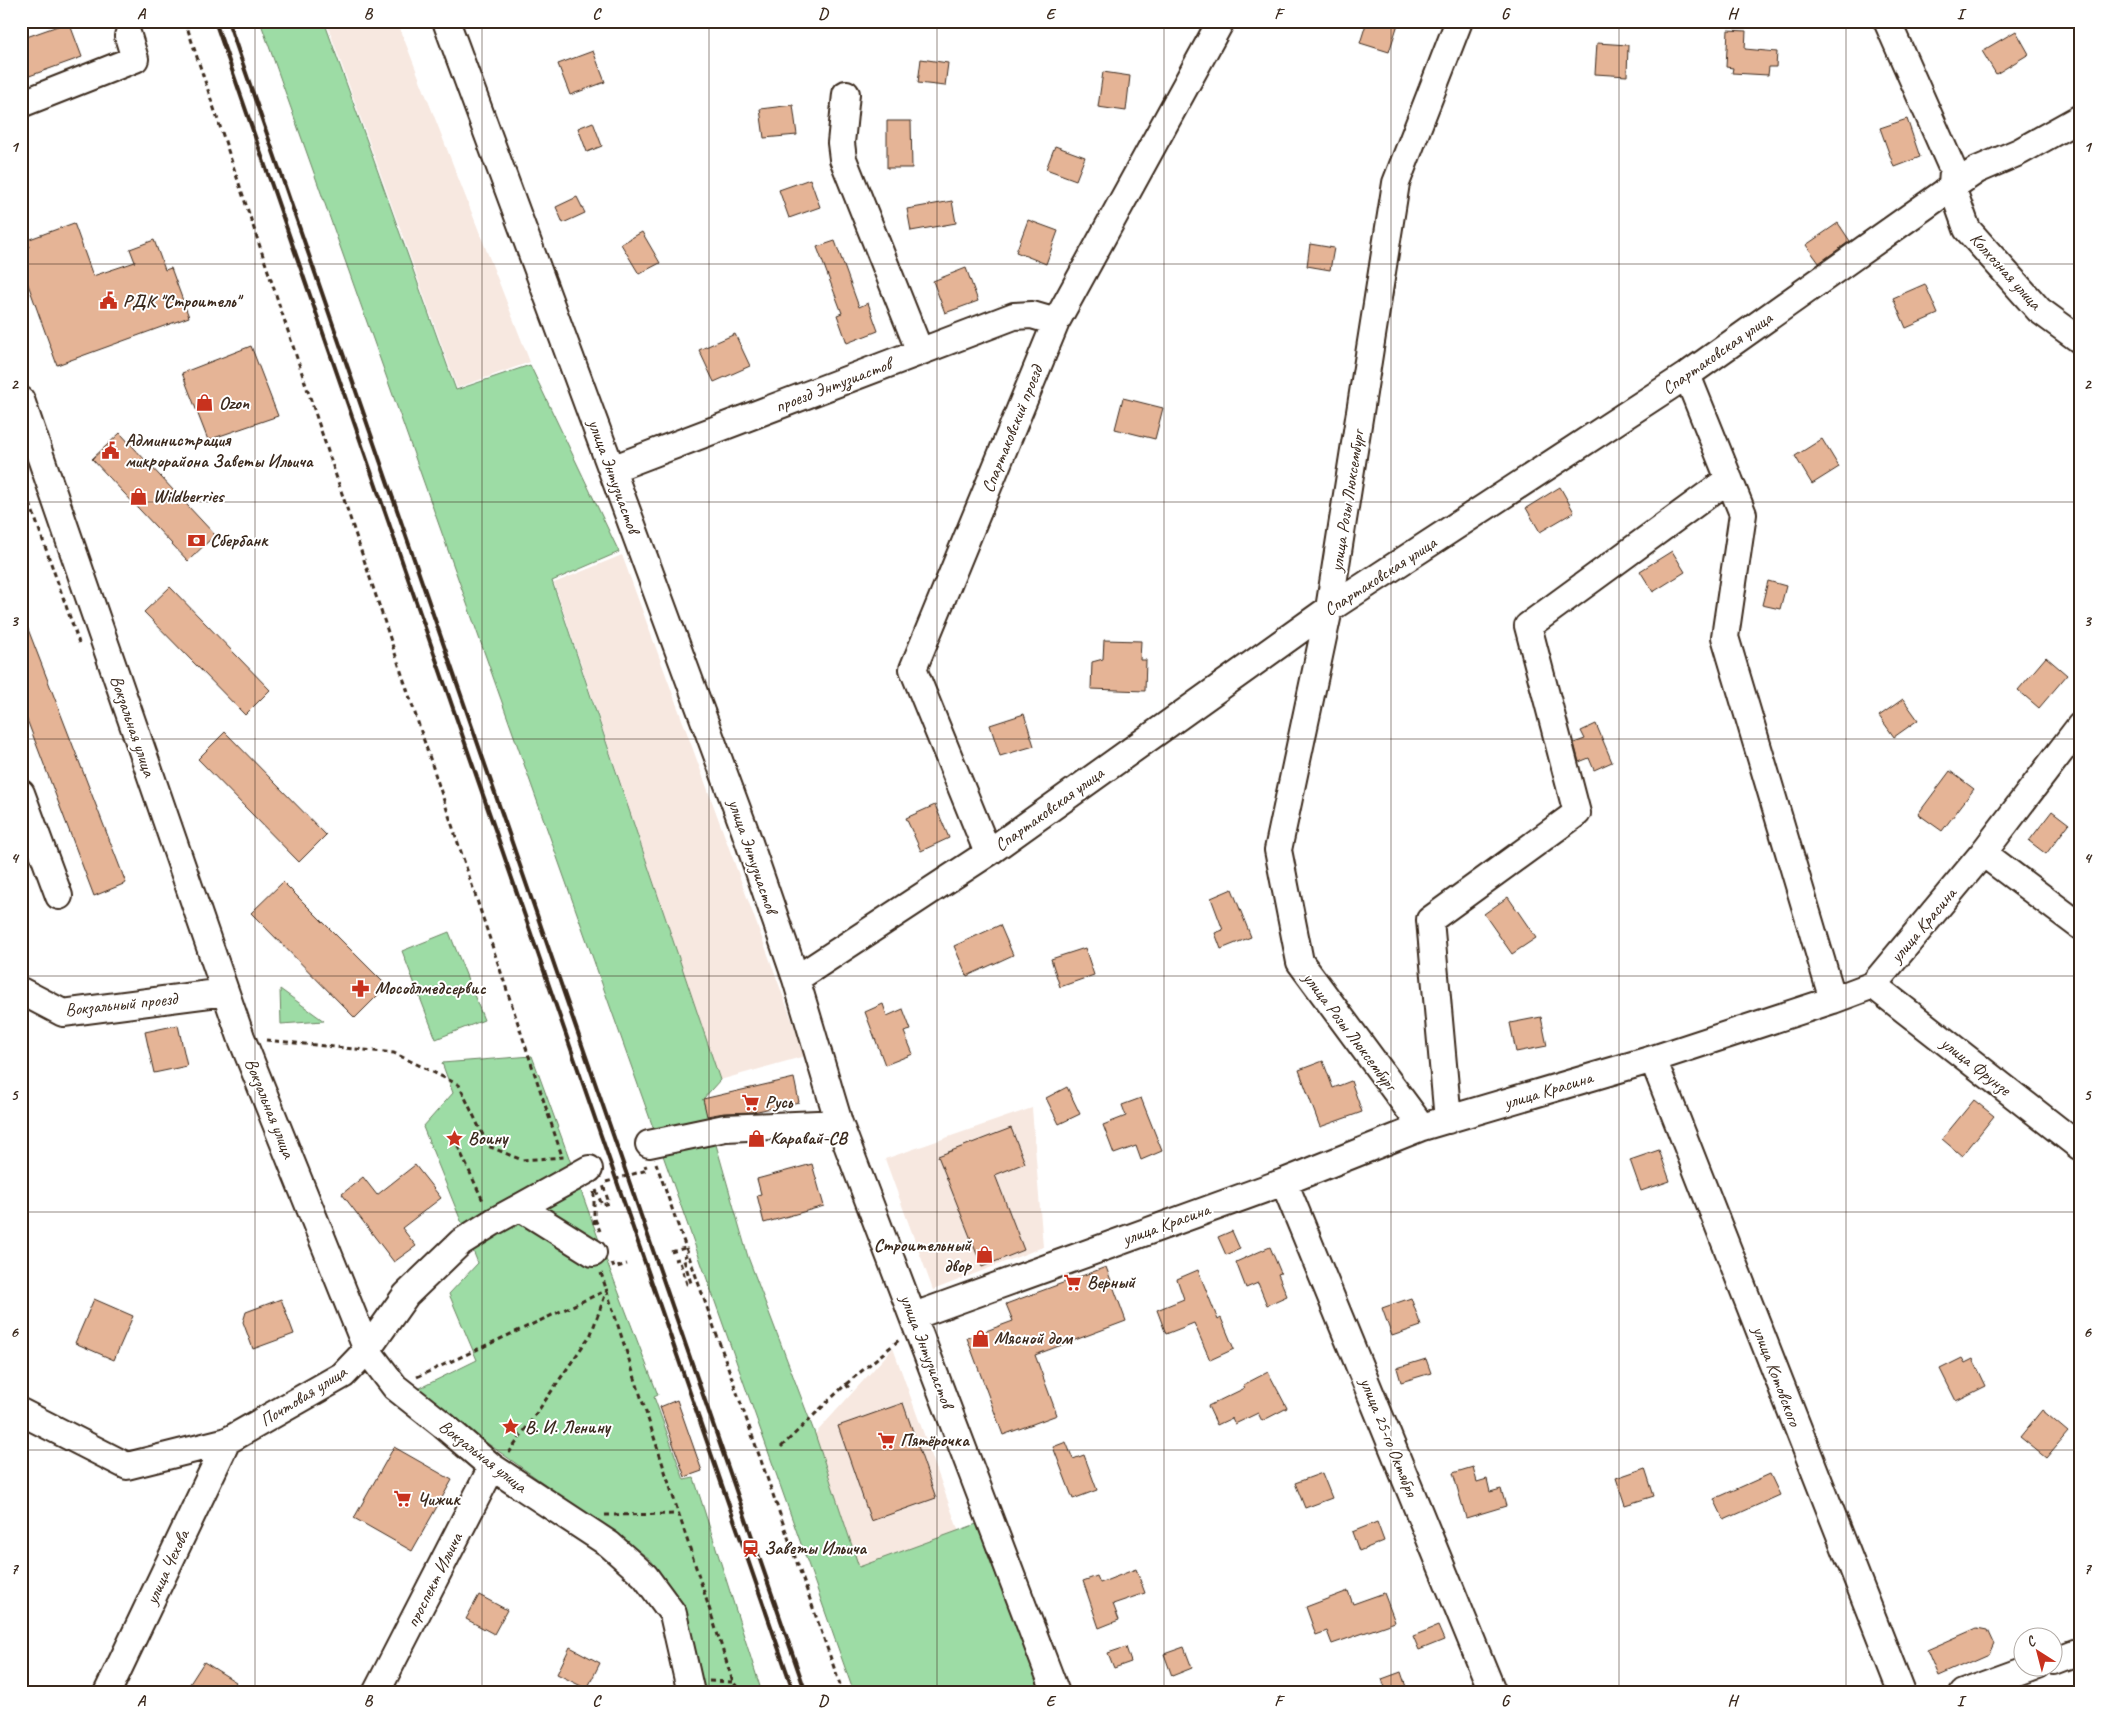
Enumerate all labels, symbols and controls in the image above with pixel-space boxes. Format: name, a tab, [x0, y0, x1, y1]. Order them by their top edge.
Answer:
text: A	[137, 4, 147, 24]
text: B	[364, 4, 374, 24]
text: C	[592, 4, 602, 24]
text: D	[818, 4, 829, 24]
text: E	[1046, 4, 1057, 24]
text: F	[1274, 4, 1285, 24]
text: G	[1501, 4, 1511, 24]
text: H	[1727, 4, 1739, 24]
text: I	[1957, 4, 1967, 24]
text: 1	[10, 137, 19, 157]
text: 1	[2083, 137, 2092, 157]
street label: Колхозная улица	[1965, 228, 2047, 315]
place label: РДК "Строитель"	[123, 290, 244, 312]
public building icon: РДК "Строитель"	[99, 291, 119, 311]
street label: Спартаковская улица	[1658, 306, 1778, 399]
street label: проезд Энтузиастов	[772, 351, 899, 418]
street label: Спартаковский проезд	[977, 361, 1048, 496]
text: 2	[10, 374, 19, 394]
text: 2	[2083, 374, 2092, 394]
place label: Ozon	[219, 392, 250, 414]
shop icon: Ozon	[195, 393, 215, 413]
street label: улица Энтузиастов	[582, 415, 646, 539]
street label: улица Розы Люксембург	[1325, 427, 1369, 574]
place label: Администрация микрорайона Заветы Ильича	[125, 429, 314, 472]
public building icon: Администрация микрорайона Заветы Ильича	[101, 440, 121, 460]
place label: Wildberries	[153, 485, 225, 507]
shop icon: Wildberries	[129, 486, 149, 506]
place label: Сбербанк	[210, 529, 269, 551]
bank icon: Сбербанк	[186, 530, 206, 550]
street label: Спартаковская улица	[1320, 531, 1442, 620]
text: 3	[10, 611, 19, 631]
text: 3	[2083, 611, 2092, 631]
street label: Вокзальная улица	[104, 672, 161, 781]
street label: Спартаковская улица	[990, 761, 1109, 856]
street label: улица Энтузиастов	[722, 795, 784, 919]
text: 4	[10, 848, 19, 868]
text: 4	[2083, 848, 2092, 868]
street label: улица Красина	[1885, 882, 1962, 968]
street label: улица Розы Люксембург	[1298, 967, 1403, 1096]
place label: Мособлмедсервис	[375, 977, 486, 999]
pharmacy icon: Мособлмедсервис	[351, 978, 371, 998]
street label: Вокзальный проезд	[64, 987, 180, 1022]
street label: улица Фрунзе	[1935, 1031, 2016, 1102]
street label: Вокзальная улица	[239, 1055, 300, 1163]
street label: улица Красина	[1500, 1066, 1596, 1114]
text: 5	[11, 1085, 20, 1105]
text: 5	[2084, 1085, 2093, 1105]
place label: Русь	[765, 1091, 794, 1113]
supermarket icon: Русь	[741, 1092, 761, 1112]
place label: Воину	[468, 1127, 509, 1149]
place label: Каравай-СВ	[770, 1127, 849, 1149]
place icon: Воину	[444, 1128, 464, 1148]
shop icon: Каравай-СВ	[746, 1128, 766, 1148]
street label: улица Красина	[1118, 1197, 1214, 1250]
place label: Строительный двор	[874, 1234, 972, 1277]
shop icon: Строительный двор	[975, 1245, 995, 1265]
place label: Верный	[1087, 1271, 1136, 1293]
supermarket icon: Верный	[1063, 1272, 1083, 1292]
street label: улица Энтузиастов	[894, 1291, 960, 1414]
text: 6	[10, 1322, 19, 1342]
street label: улица Котовского	[1747, 1322, 1807, 1431]
text: 6	[2083, 1322, 2092, 1342]
place label: Мясной дом	[994, 1327, 1074, 1349]
shop icon: Мясной дом	[970, 1328, 990, 1348]
street label: Почтовая улица	[256, 1360, 351, 1431]
street label: улица 25-го Октября	[1355, 1373, 1423, 1501]
street label: Вокзальная улица	[434, 1415, 532, 1499]
place label: В. И. Ленину	[525, 1416, 612, 1438]
place icon: В. И. Ленину	[501, 1417, 521, 1437]
place label: Пятёрочка	[900, 1429, 970, 1451]
supermarket icon: Пятёрочка	[876, 1430, 896, 1450]
place label: Чижик	[417, 1488, 462, 1510]
supermarket icon: Чижик	[393, 1489, 413, 1509]
street label: улица Чехова	[140, 1525, 194, 1609]
street label: проспект Ильича	[401, 1528, 468, 1631]
place label: Заветы Ильича	[764, 1537, 867, 1559]
station icon: Заветы Ильича	[740, 1538, 760, 1558]
text: 7	[10, 1559, 19, 1579]
text: 7	[2083, 1559, 2092, 1579]
north arrow	[2014, 1626, 2064, 1676]
text: С	[2023, 1632, 2040, 1651]
text: A	[137, 1691, 147, 1711]
text: B	[364, 1691, 374, 1711]
text: C	[592, 1691, 602, 1711]
text: D	[818, 1691, 829, 1711]
text: E	[1046, 1691, 1057, 1711]
text: F	[1274, 1691, 1285, 1711]
text: G	[1501, 1691, 1511, 1711]
text: H	[1727, 1691, 1739, 1711]
text: I	[1957, 1691, 1967, 1711]

